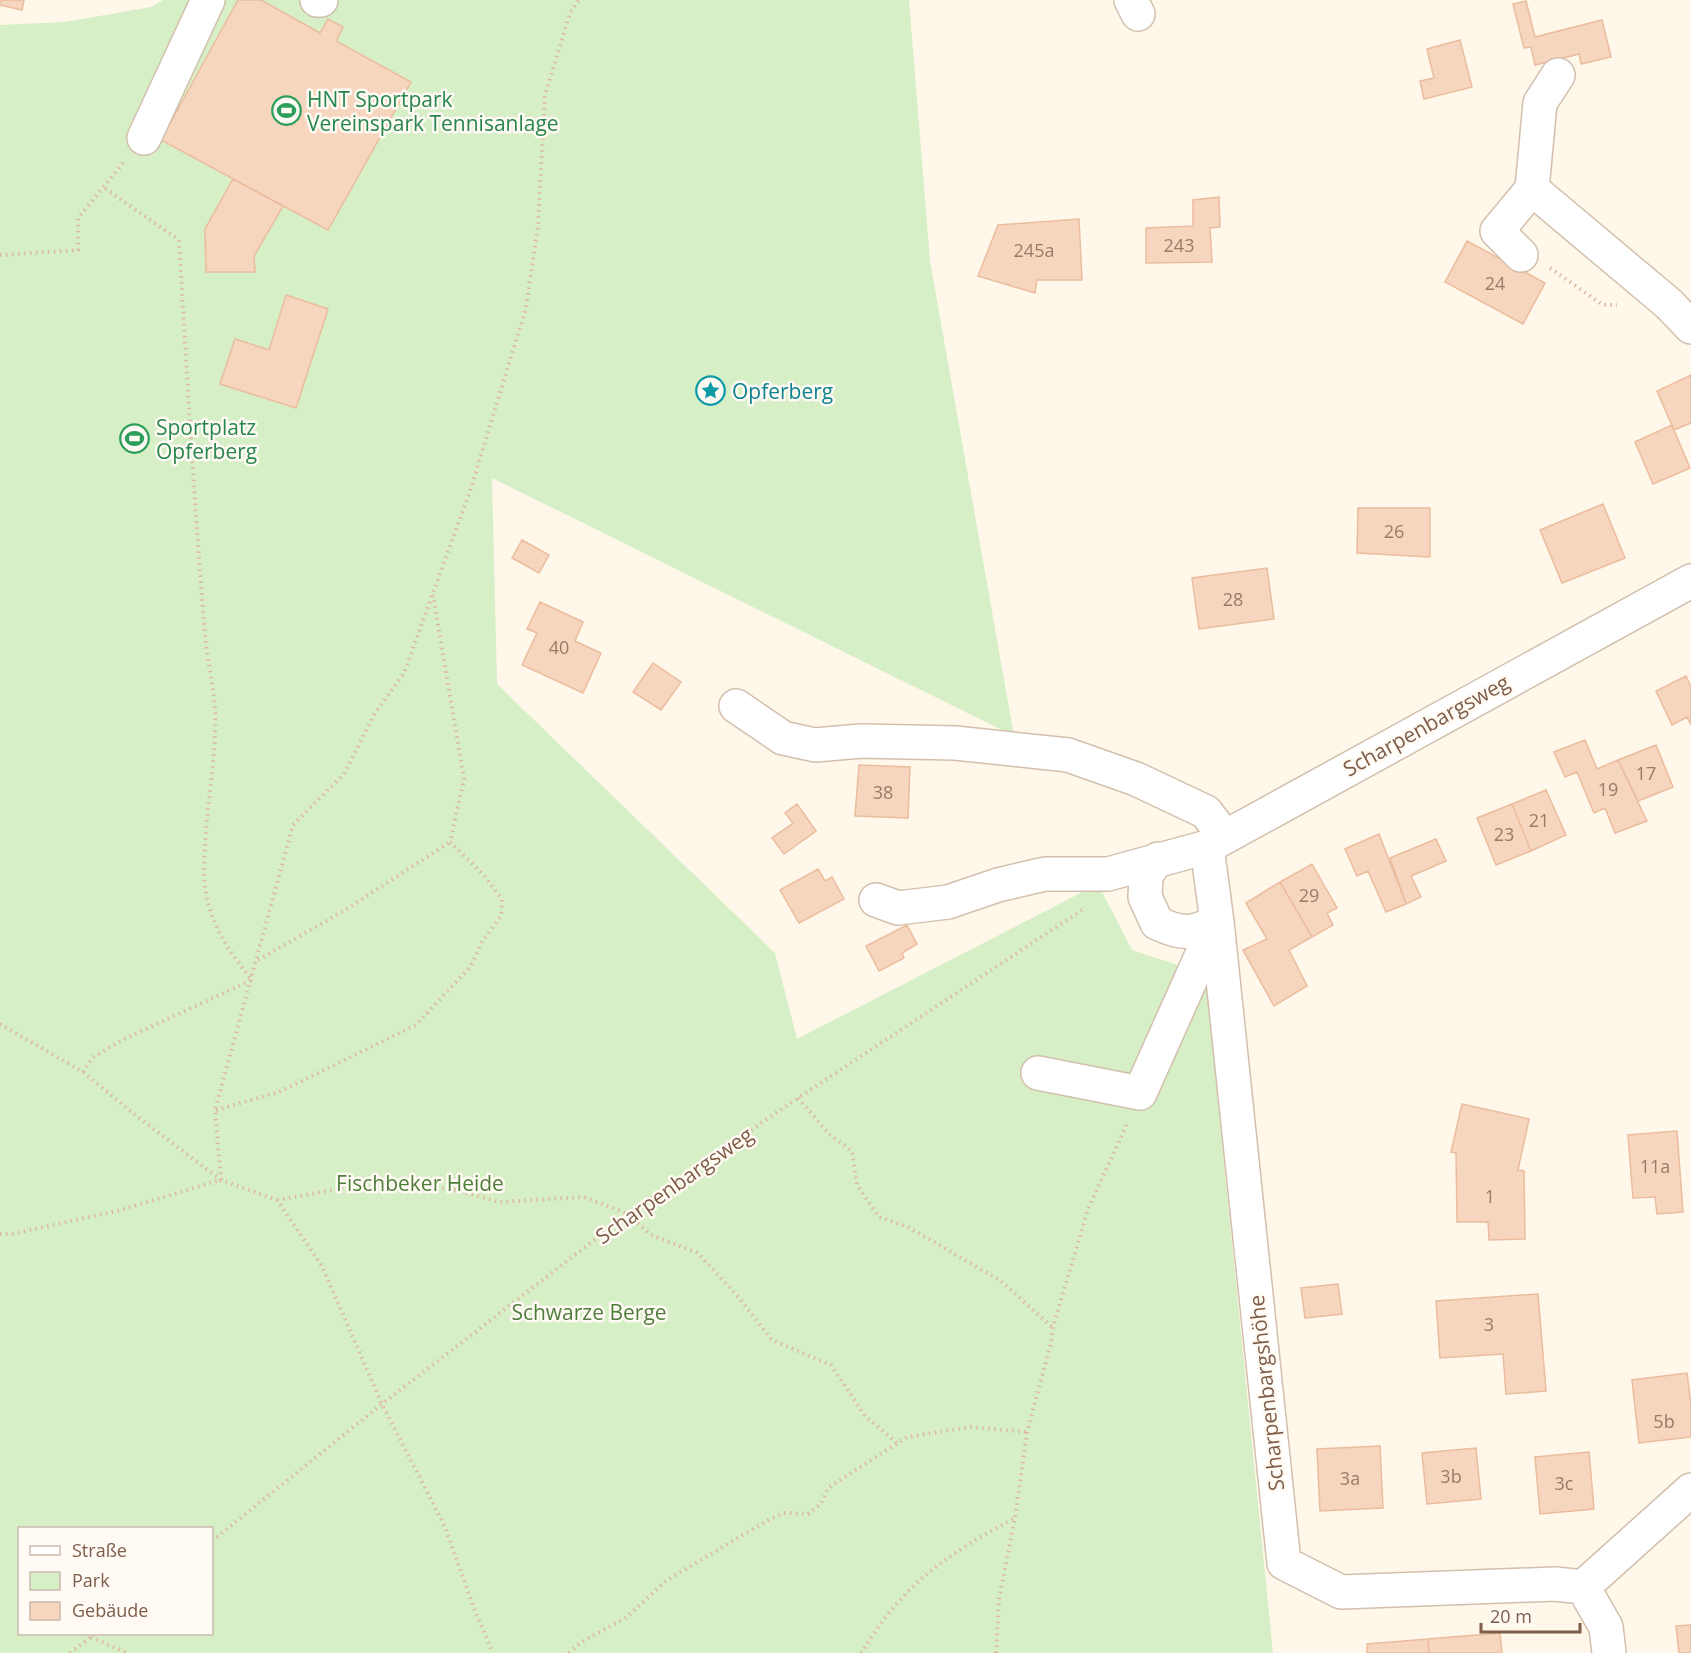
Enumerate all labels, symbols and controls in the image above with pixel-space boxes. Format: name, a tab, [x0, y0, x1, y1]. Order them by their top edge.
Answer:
place label: HNT Sportpark Vereinspark Tennisanlage	[307, 85, 559, 137]
sports icon: HNT Sportpark Vereinspark Tennisanlage	[270, 95, 302, 127]
house number: 243	[1164, 233, 1194, 257]
house number: 245a	[1014, 238, 1054, 262]
house number: 24	[1485, 271, 1505, 295]
place icon: Opferberg	[695, 375, 727, 407]
place label: Opferberg	[732, 377, 833, 405]
place label: Sportplatz Opferberg	[156, 413, 257, 465]
sports icon: Sportplatz Opferberg	[119, 423, 151, 455]
house number: 26	[1384, 519, 1404, 543]
house number: 28	[1223, 587, 1243, 611]
house number: 40	[549, 635, 569, 659]
street label: Scharpenbargsweg	[1338, 668, 1514, 782]
house number: 17	[1636, 761, 1656, 785]
house number: 19	[1598, 777, 1618, 801]
house number: 38	[873, 780, 893, 804]
house number: 21	[1529, 808, 1549, 832]
house number: 23	[1494, 822, 1514, 846]
house number: 29	[1299, 883, 1319, 907]
street label: Scharpenbargsweg	[590, 1120, 758, 1250]
house number: 11a	[1640, 1154, 1670, 1178]
park label: Fischbeker Heide	[336, 1169, 504, 1197]
house number: 1	[1485, 1184, 1495, 1208]
street label: Scharpenbargshöhe	[1242, 1294, 1290, 1492]
park label: Schwarze Berge	[511, 1298, 667, 1326]
house number: 3	[1484, 1312, 1494, 1336]
house number: 5b	[1653, 1409, 1675, 1433]
house number: 3b	[1440, 1464, 1462, 1488]
house number: 3a	[1340, 1466, 1360, 1490]
house number: 3c	[1555, 1471, 1574, 1495]
legend	[18, 1527, 213, 1635]
text: Straße	[72, 1538, 127, 1562]
text: Park	[72, 1568, 110, 1592]
scale bar	[1481, 1596, 1580, 1634]
text: Gebäude	[72, 1598, 148, 1622]
text: 20 m	[1490, 1604, 1532, 1628]

